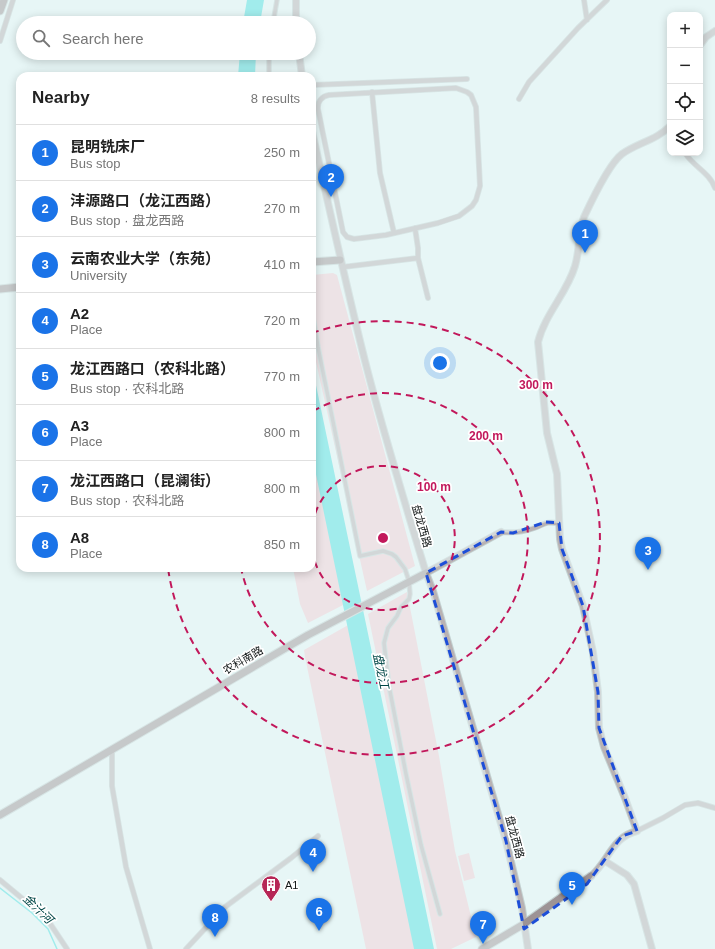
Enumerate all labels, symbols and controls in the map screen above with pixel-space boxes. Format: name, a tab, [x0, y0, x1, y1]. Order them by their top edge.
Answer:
map controls	[667, 12, 703, 156]
button: +	[667, 12, 703, 48]
search box	[16, 16, 316, 60]
icon: search	[30, 27, 52, 49]
text: Search here	[62, 30, 144, 47]
button: −	[667, 48, 703, 84]
button: locate	[667, 84, 703, 120]
text: Nearby	[32, 88, 90, 107]
text: 8 results	[251, 91, 300, 106]
button: layers	[667, 120, 703, 156]
text: 昆明铣床厂	[70, 138, 145, 155]
text: 1	[41, 145, 49, 160]
text: 250 m	[264, 145, 300, 160]
text: Bus stop	[70, 156, 121, 171]
pin: 2	[318, 164, 344, 197]
text: 沣源路口（龙江西路）	[70, 192, 220, 209]
text: 2	[41, 201, 49, 216]
text: 270 m	[264, 201, 300, 216]
text: Bus stop · 盘龙西路	[70, 213, 184, 228]
pin: 1	[572, 220, 598, 253]
text: 云南农业大学（东苑）	[70, 250, 220, 267]
text: 3	[41, 257, 49, 272]
text: 410 m	[264, 257, 300, 272]
text: University	[70, 268, 127, 283]
text: A2	[70, 305, 89, 322]
text: 4	[41, 313, 49, 328]
text: 720 m	[264, 313, 300, 328]
text: Place	[70, 322, 103, 337]
your location	[430, 353, 450, 373]
text: 龙江西路口（农科北路）	[70, 360, 235, 377]
text: 5	[41, 369, 49, 384]
text: 770 m	[264, 369, 300, 384]
text: 300 m	[519, 378, 553, 392]
text: Bus stop · 农科北路	[70, 381, 184, 396]
text: A3	[70, 417, 89, 434]
text: 6	[41, 425, 49, 440]
text: 800 m	[264, 425, 300, 440]
text: 200 m	[469, 429, 503, 443]
text: Place	[70, 434, 103, 449]
text: 龙江西路口（昆澜街）	[70, 472, 220, 489]
text: 100 m	[417, 480, 451, 494]
text: 7	[41, 481, 49, 496]
text: 800 m	[264, 481, 300, 496]
text: Bus stop · 农科北路	[70, 493, 184, 508]
street label: 盘龙西路	[410, 503, 434, 549]
text: A8	[70, 529, 89, 546]
centre of rings	[376, 531, 390, 545]
text: 8	[41, 537, 49, 552]
text: 850 m	[264, 537, 300, 552]
pin: 3	[635, 537, 661, 570]
text: Place	[70, 546, 103, 561]
street label: 农科南路	[221, 644, 265, 676]
water label: 盘龙江	[370, 652, 392, 692]
street label: 盘龙西路	[504, 814, 526, 860]
pin: 4	[300, 839, 326, 872]
pin: 5	[559, 872, 585, 905]
building icon: A1	[260, 874, 282, 902]
place label: A1	[285, 879, 298, 891]
water label: 金汁河	[20, 891, 57, 928]
pin: 6	[306, 898, 332, 931]
pin: 8	[202, 904, 228, 937]
pin: 7	[470, 911, 496, 944]

